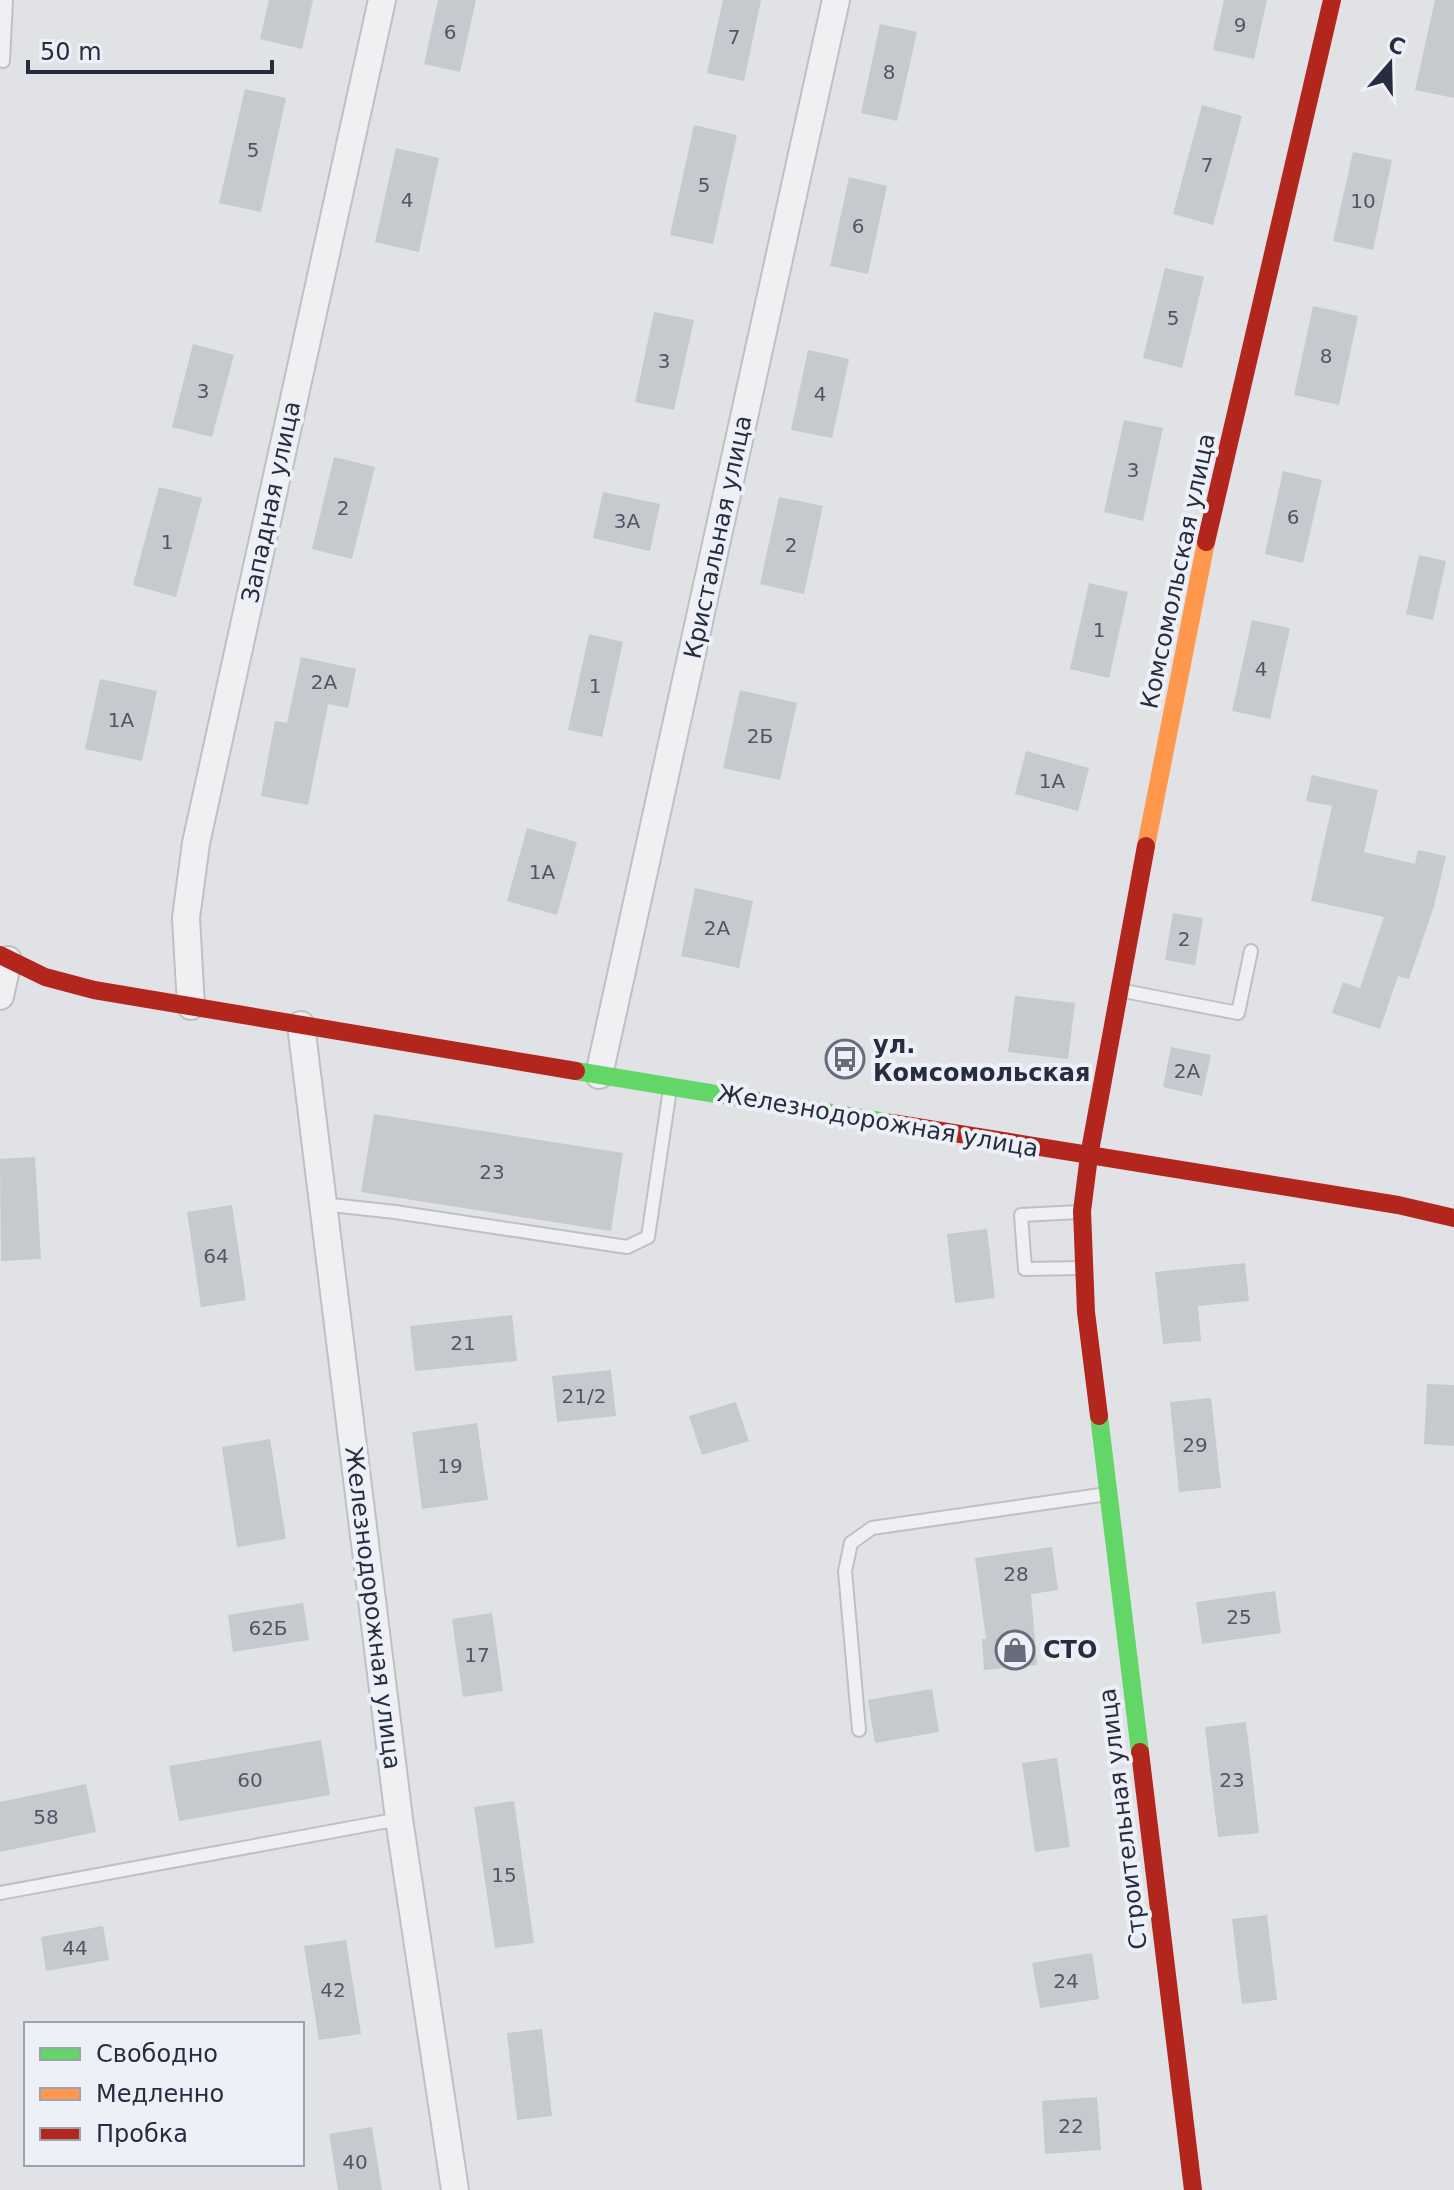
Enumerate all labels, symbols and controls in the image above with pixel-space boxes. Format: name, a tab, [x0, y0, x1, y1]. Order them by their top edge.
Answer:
house number: 9	[1234, 13, 1246, 37]
house number: 6	[444, 20, 456, 44]
scale bar	[28, 24, 272, 74]
north arrow	[1350, 24, 1430, 104]
house number: 7	[728, 25, 740, 49]
text: С	[1385, 31, 1409, 60]
text: 50 m	[40, 38, 102, 66]
house number: 8	[883, 60, 895, 84]
house number: 5	[247, 138, 259, 162]
house number: 7	[1201, 153, 1213, 177]
house number: 5	[698, 173, 710, 197]
house number: 4	[401, 188, 413, 212]
house number: 10	[1350, 189, 1376, 213]
house number: 6	[852, 214, 864, 238]
house number: 5	[1167, 306, 1179, 330]
house number: 8	[1320, 344, 1332, 368]
house number: 3	[658, 349, 670, 373]
house number: 3	[197, 379, 209, 403]
house number: 4	[814, 382, 826, 406]
street label: Западная улица	[236, 398, 306, 606]
street label: Кристальная улица	[679, 413, 757, 661]
street label: Комсомольская улица	[1135, 431, 1221, 711]
house number: 3	[1127, 458, 1139, 482]
house number: 2	[337, 496, 349, 520]
house number: 6	[1287, 505, 1299, 529]
house number: 3А	[614, 509, 641, 533]
house number: 1	[161, 530, 173, 554]
house number: 2	[785, 533, 797, 557]
house number: 1	[1093, 618, 1105, 642]
house number: 4	[1255, 657, 1267, 681]
house number: 2А	[311, 670, 338, 694]
house number: 1	[589, 674, 601, 698]
house number: 1А	[108, 708, 135, 732]
house number: 2Б	[747, 724, 773, 748]
house number: 1А	[1039, 769, 1066, 793]
house number: 1А	[529, 860, 556, 884]
house number: 2А	[704, 916, 731, 940]
house number: 2	[1178, 927, 1190, 951]
place label: ул. Комсомольская	[873, 1031, 1090, 1087]
bus stop icon: ул. Комсомольская	[824, 1038, 866, 1080]
house number: 2А	[1174, 1059, 1201, 1083]
street label: Железнодорожная улица	[715, 1079, 1041, 1163]
house number: 23	[479, 1160, 505, 1184]
house number: 64	[203, 1244, 229, 1268]
house number: 21	[450, 1331, 476, 1355]
house number: 21/2	[562, 1384, 606, 1408]
house number: 29	[1182, 1433, 1208, 1457]
street label: Железнодорожная улица	[339, 1445, 407, 1771]
house number: 19	[437, 1454, 463, 1478]
house number: 28	[1003, 1562, 1029, 1586]
house number: 25	[1226, 1605, 1252, 1629]
house number: 62Б	[248, 1616, 288, 1640]
shop icon: СТО	[994, 1629, 1036, 1671]
place label: СТО	[1043, 1636, 1097, 1664]
house number: 17	[464, 1643, 490, 1667]
street label: Строительная улица	[1093, 1687, 1153, 1951]
house number: 60	[237, 1768, 263, 1792]
house number: 23	[1219, 1768, 1245, 1792]
house number: 58	[33, 1805, 59, 1829]
house number: 15	[491, 1863, 517, 1887]
house number: 44	[62, 1936, 88, 1960]
house number: 24	[1053, 1969, 1079, 1993]
house number: 42	[320, 1978, 346, 2002]
legend	[24, 2022, 304, 2166]
text: Свободно	[96, 2040, 218, 2068]
text: Медленно	[96, 2080, 224, 2108]
house number: 22	[1058, 2114, 1084, 2138]
text: Пробка	[96, 2120, 188, 2148]
house number: 40	[342, 2150, 368, 2174]

